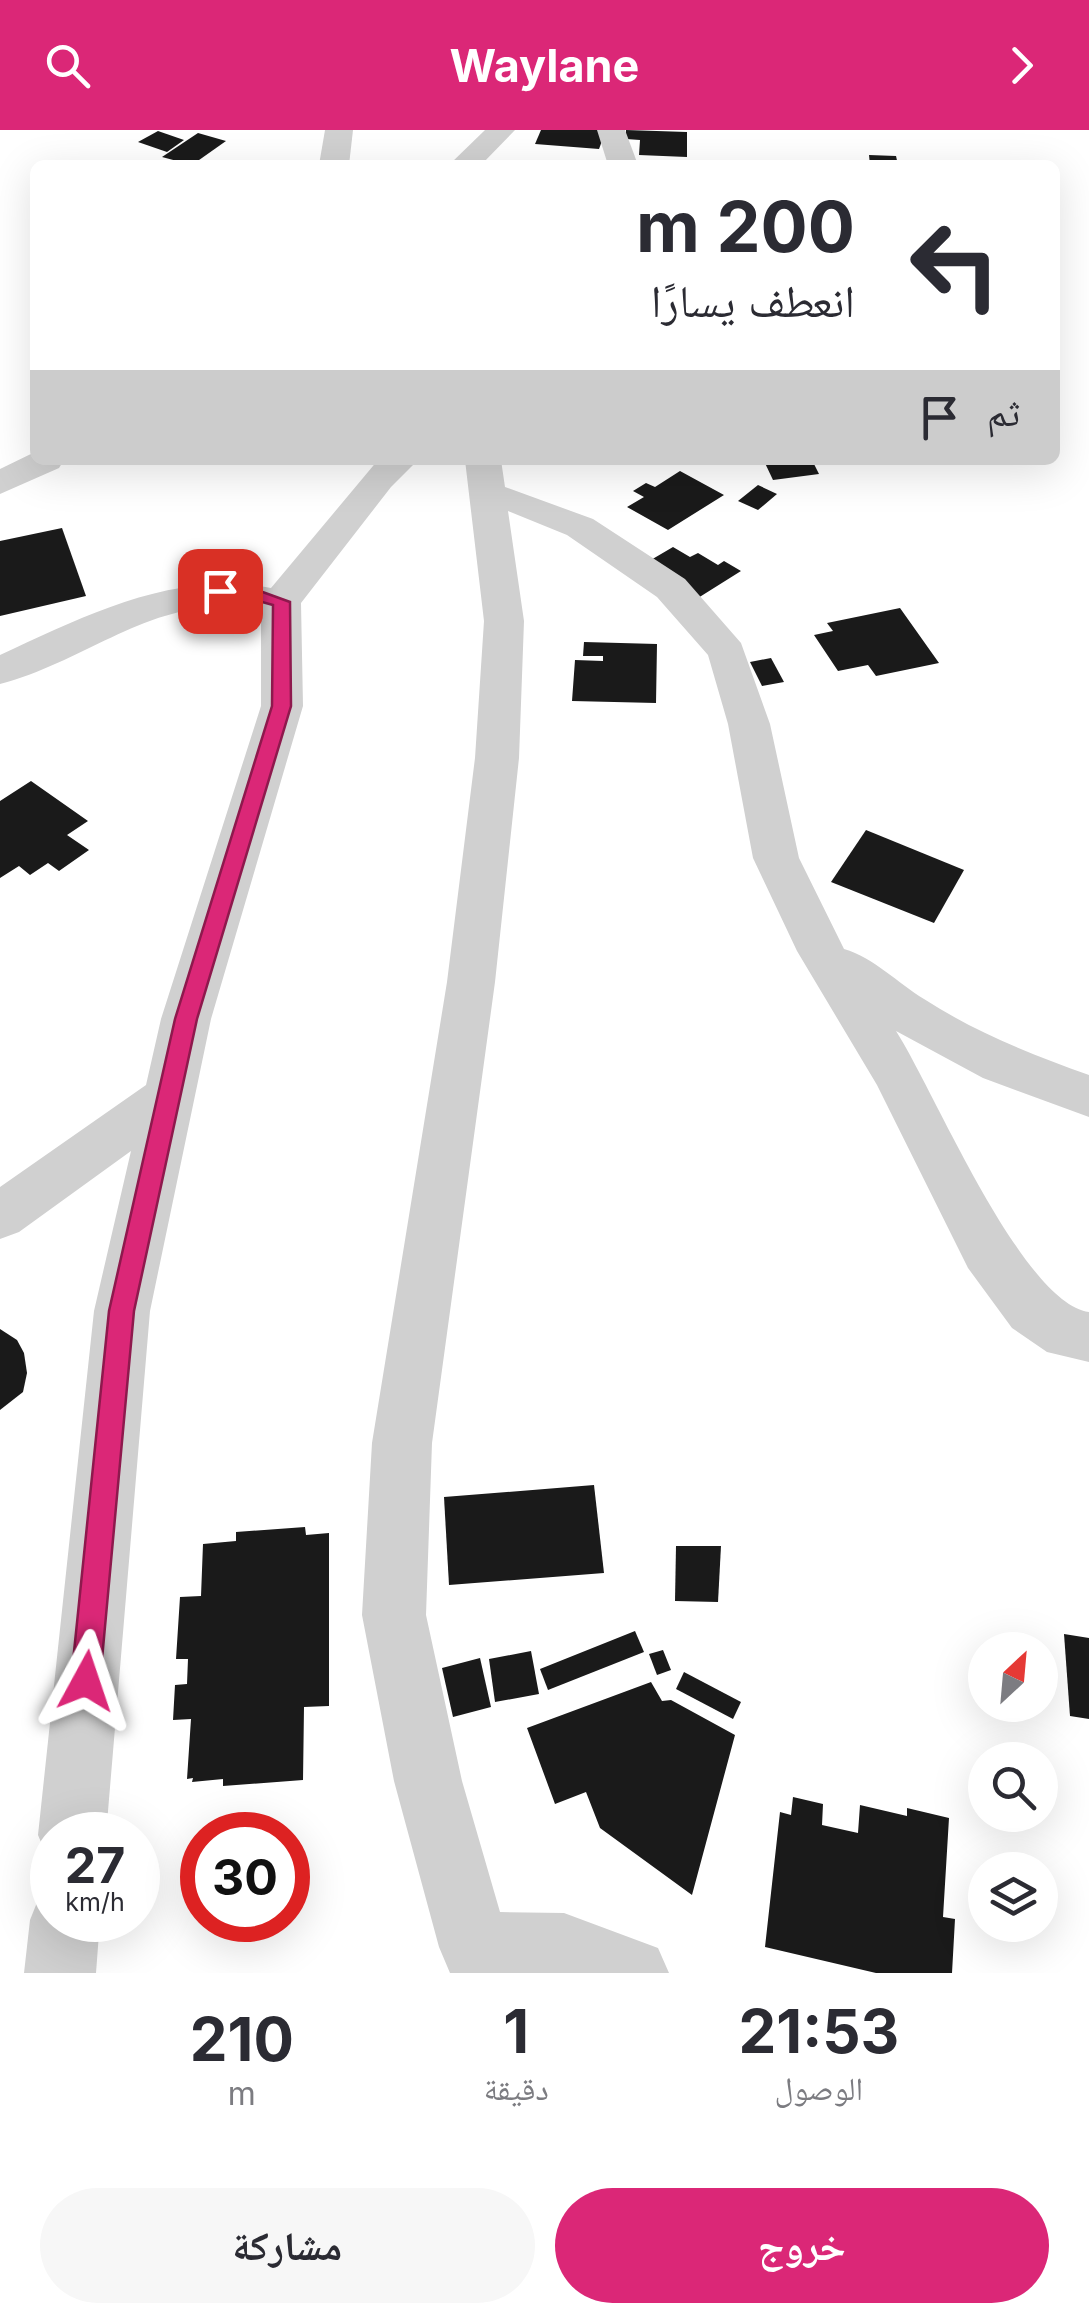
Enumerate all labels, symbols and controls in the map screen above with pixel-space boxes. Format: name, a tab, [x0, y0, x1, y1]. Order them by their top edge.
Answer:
icon: search	[40, 38, 95, 93]
text: Waylane	[450, 38, 639, 93]
icon: forward	[994, 38, 1049, 93]
text: 200 m	[636, 184, 855, 269]
icon: left	[890, 200, 1020, 330]
text: انعطف يسارًا	[651, 273, 855, 328]
text: ثم	[987, 389, 1020, 435]
icon: arrive	[912, 390, 967, 445]
pin	[178, 549, 263, 634]
icon: arrive	[193, 564, 248, 619]
position arrow	[34, 1629, 138, 1733]
north arrow	[968, 1632, 1058, 1722]
map controls	[968, 1632, 1058, 1942]
button: search	[968, 1742, 1058, 1832]
speed limit sign: 30	[180, 1812, 310, 1942]
text: 27	[65, 1835, 125, 1895]
button: layers	[968, 1852, 1058, 1942]
text: km/h	[65, 1887, 125, 1917]
text: 1	[503, 1995, 529, 2067]
text: 21:53	[738, 1995, 899, 2067]
text: 210	[190, 2003, 294, 2075]
text: دقيقة	[484, 2069, 549, 2108]
text: الوصول	[775, 2069, 863, 2108]
text: m	[228, 2074, 256, 2113]
button: مشاركة	[40, 2188, 535, 2303]
button: خروج	[555, 2188, 1049, 2303]

